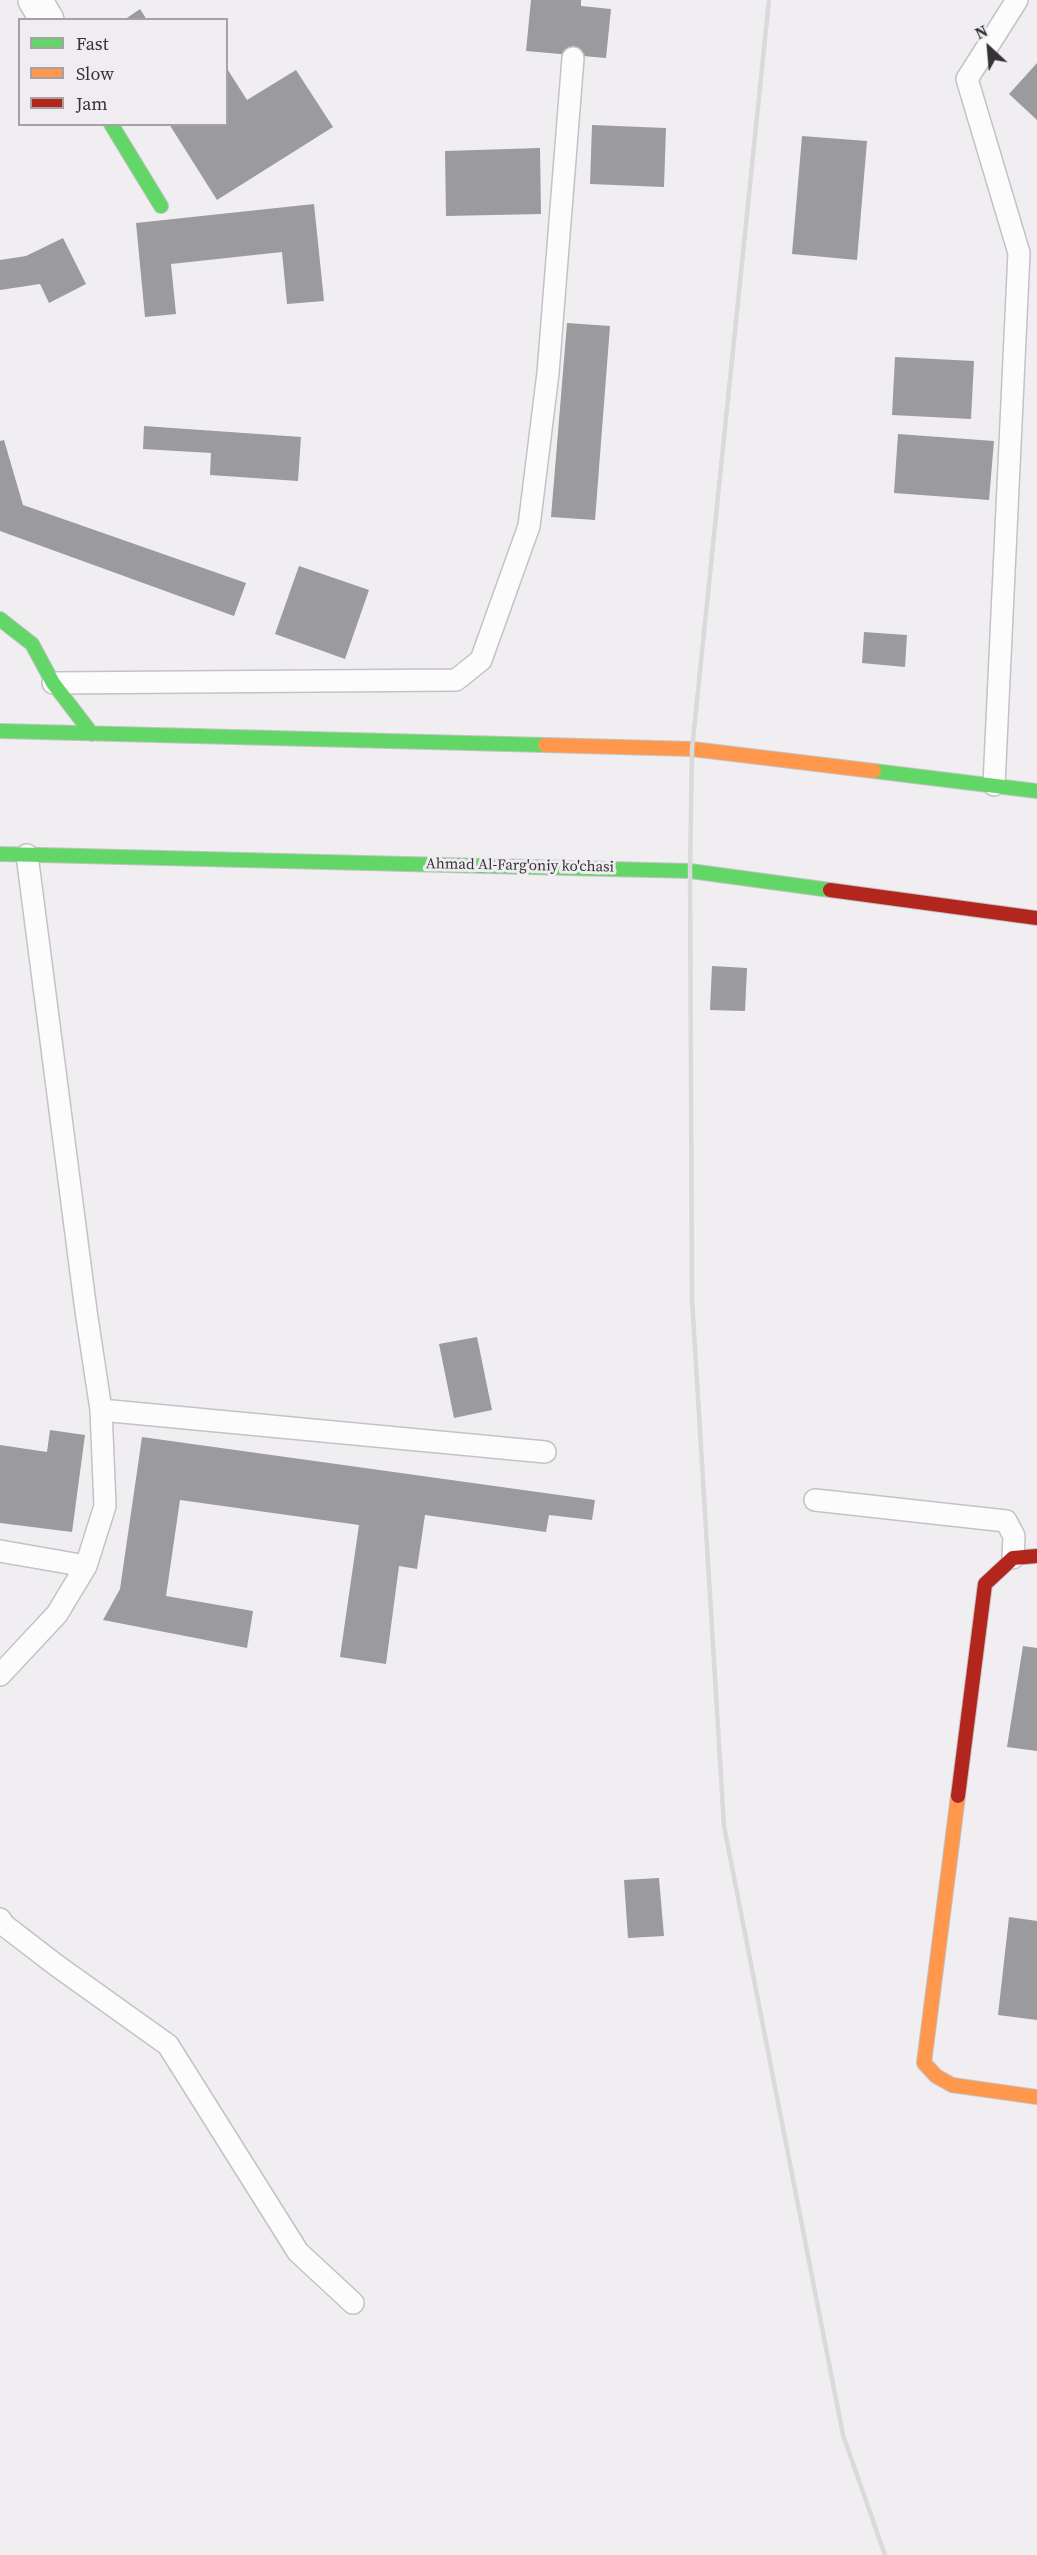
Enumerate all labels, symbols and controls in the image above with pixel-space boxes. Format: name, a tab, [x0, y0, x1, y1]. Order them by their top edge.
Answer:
legend	[18, 18, 228, 126]
north arrow	[959, 18, 1019, 78]
text: N	[971, 19, 991, 44]
text: Fast	[76, 31, 109, 56]
text: Slow	[76, 61, 114, 86]
text: Jam	[76, 91, 108, 116]
street label: Ahmad Al-Farg'oniy ko'chasi	[426, 855, 614, 877]

